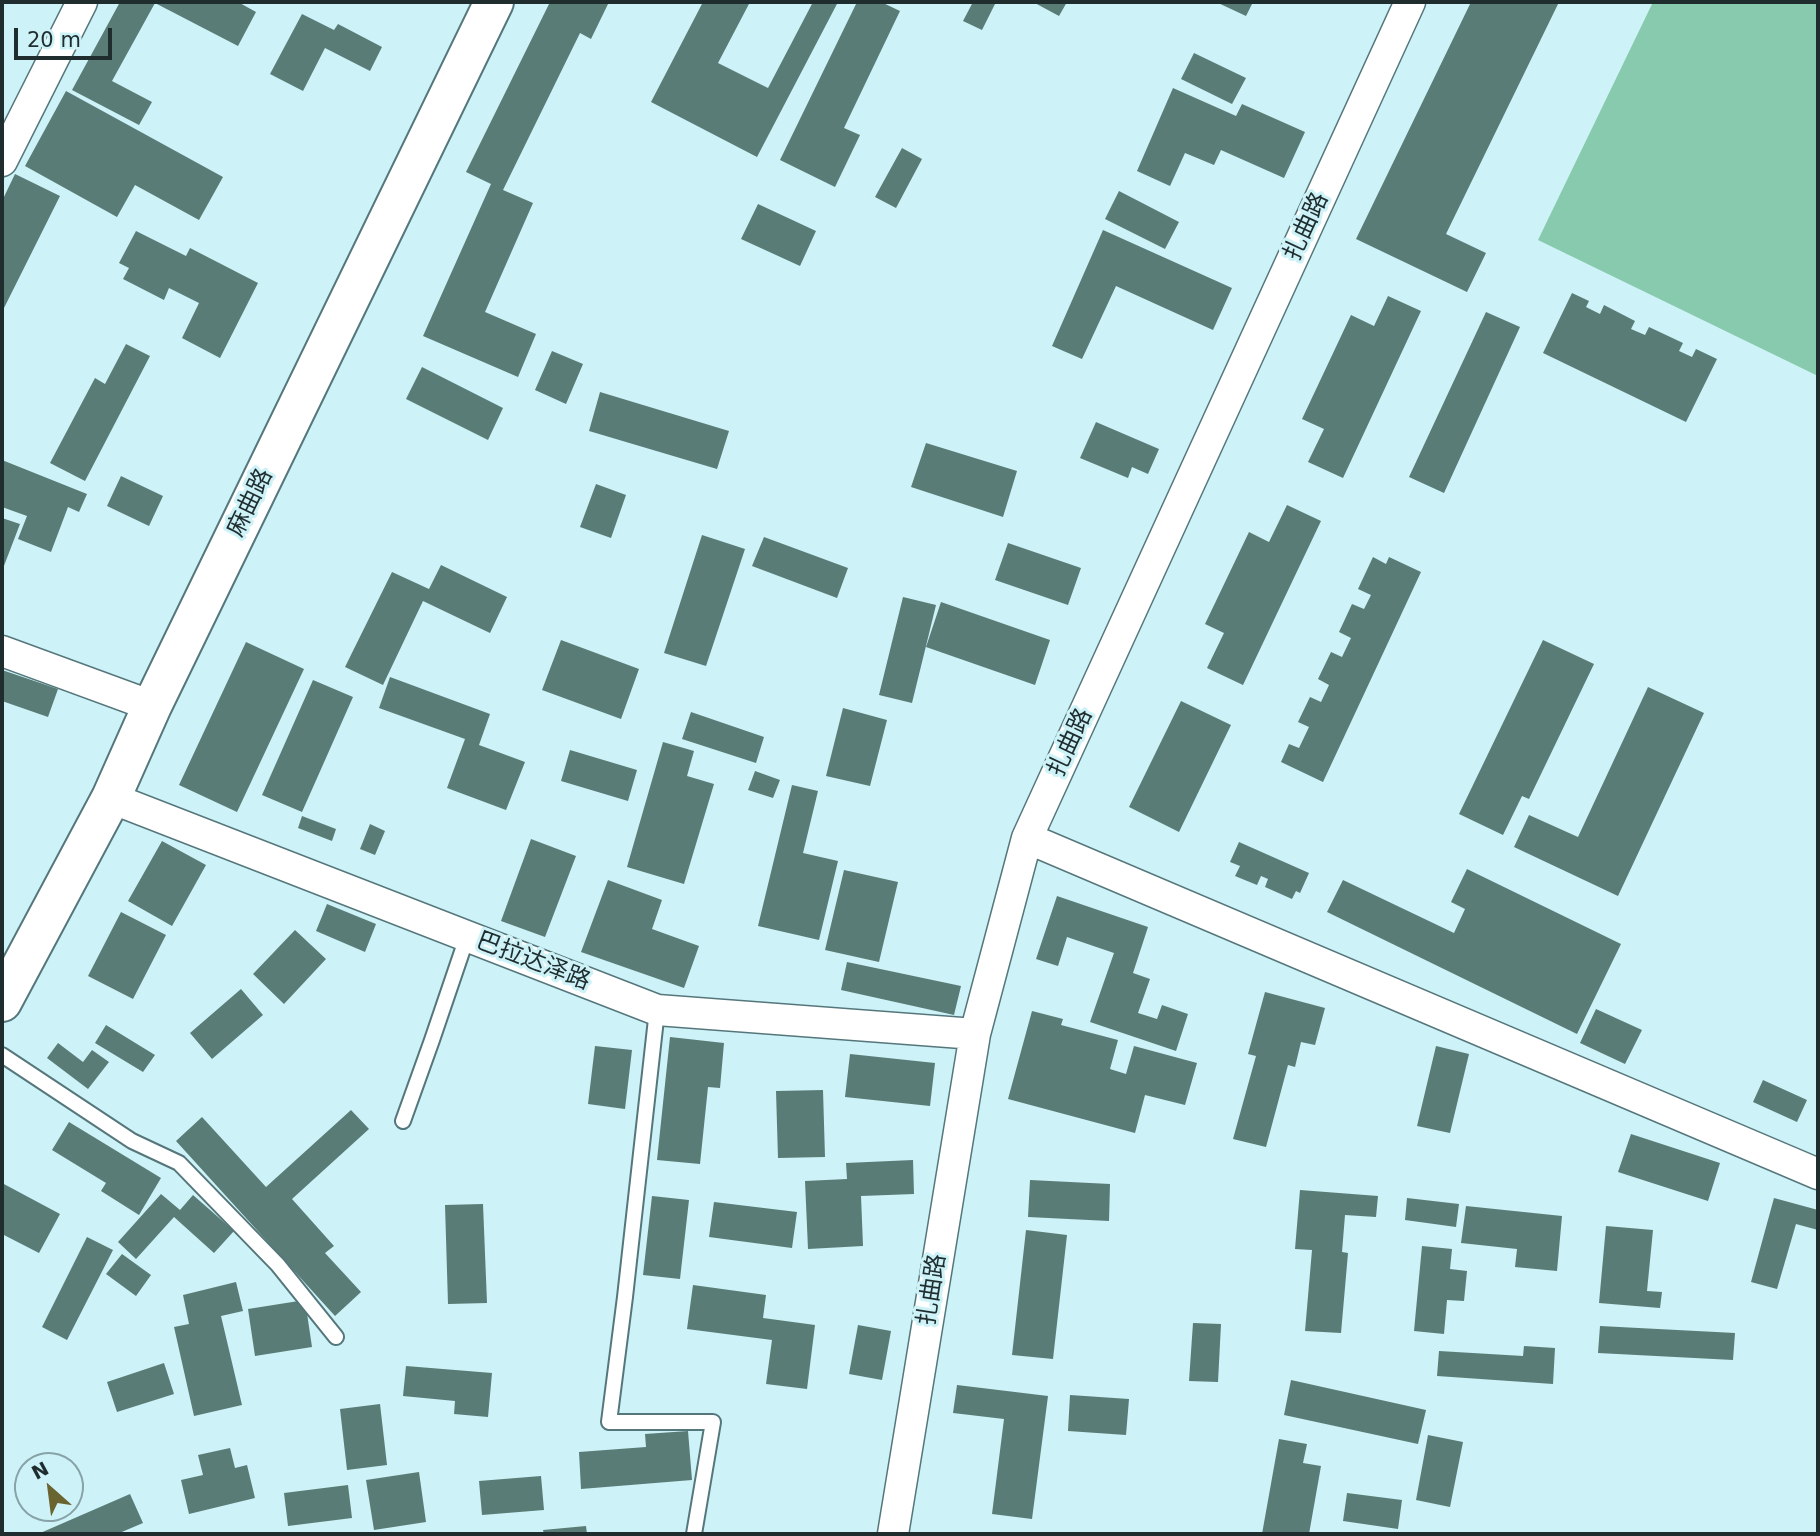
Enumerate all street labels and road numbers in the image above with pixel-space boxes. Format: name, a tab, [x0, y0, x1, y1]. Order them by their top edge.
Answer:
street label: 扎曲路	[1279, 188, 1335, 266]
street label: 麻曲路	[222, 464, 280, 542]
street label: 扎曲路	[1043, 704, 1099, 782]
street label: 巴拉达泽路	[472, 927, 594, 997]
street label: 扎曲路	[913, 1252, 953, 1328]

